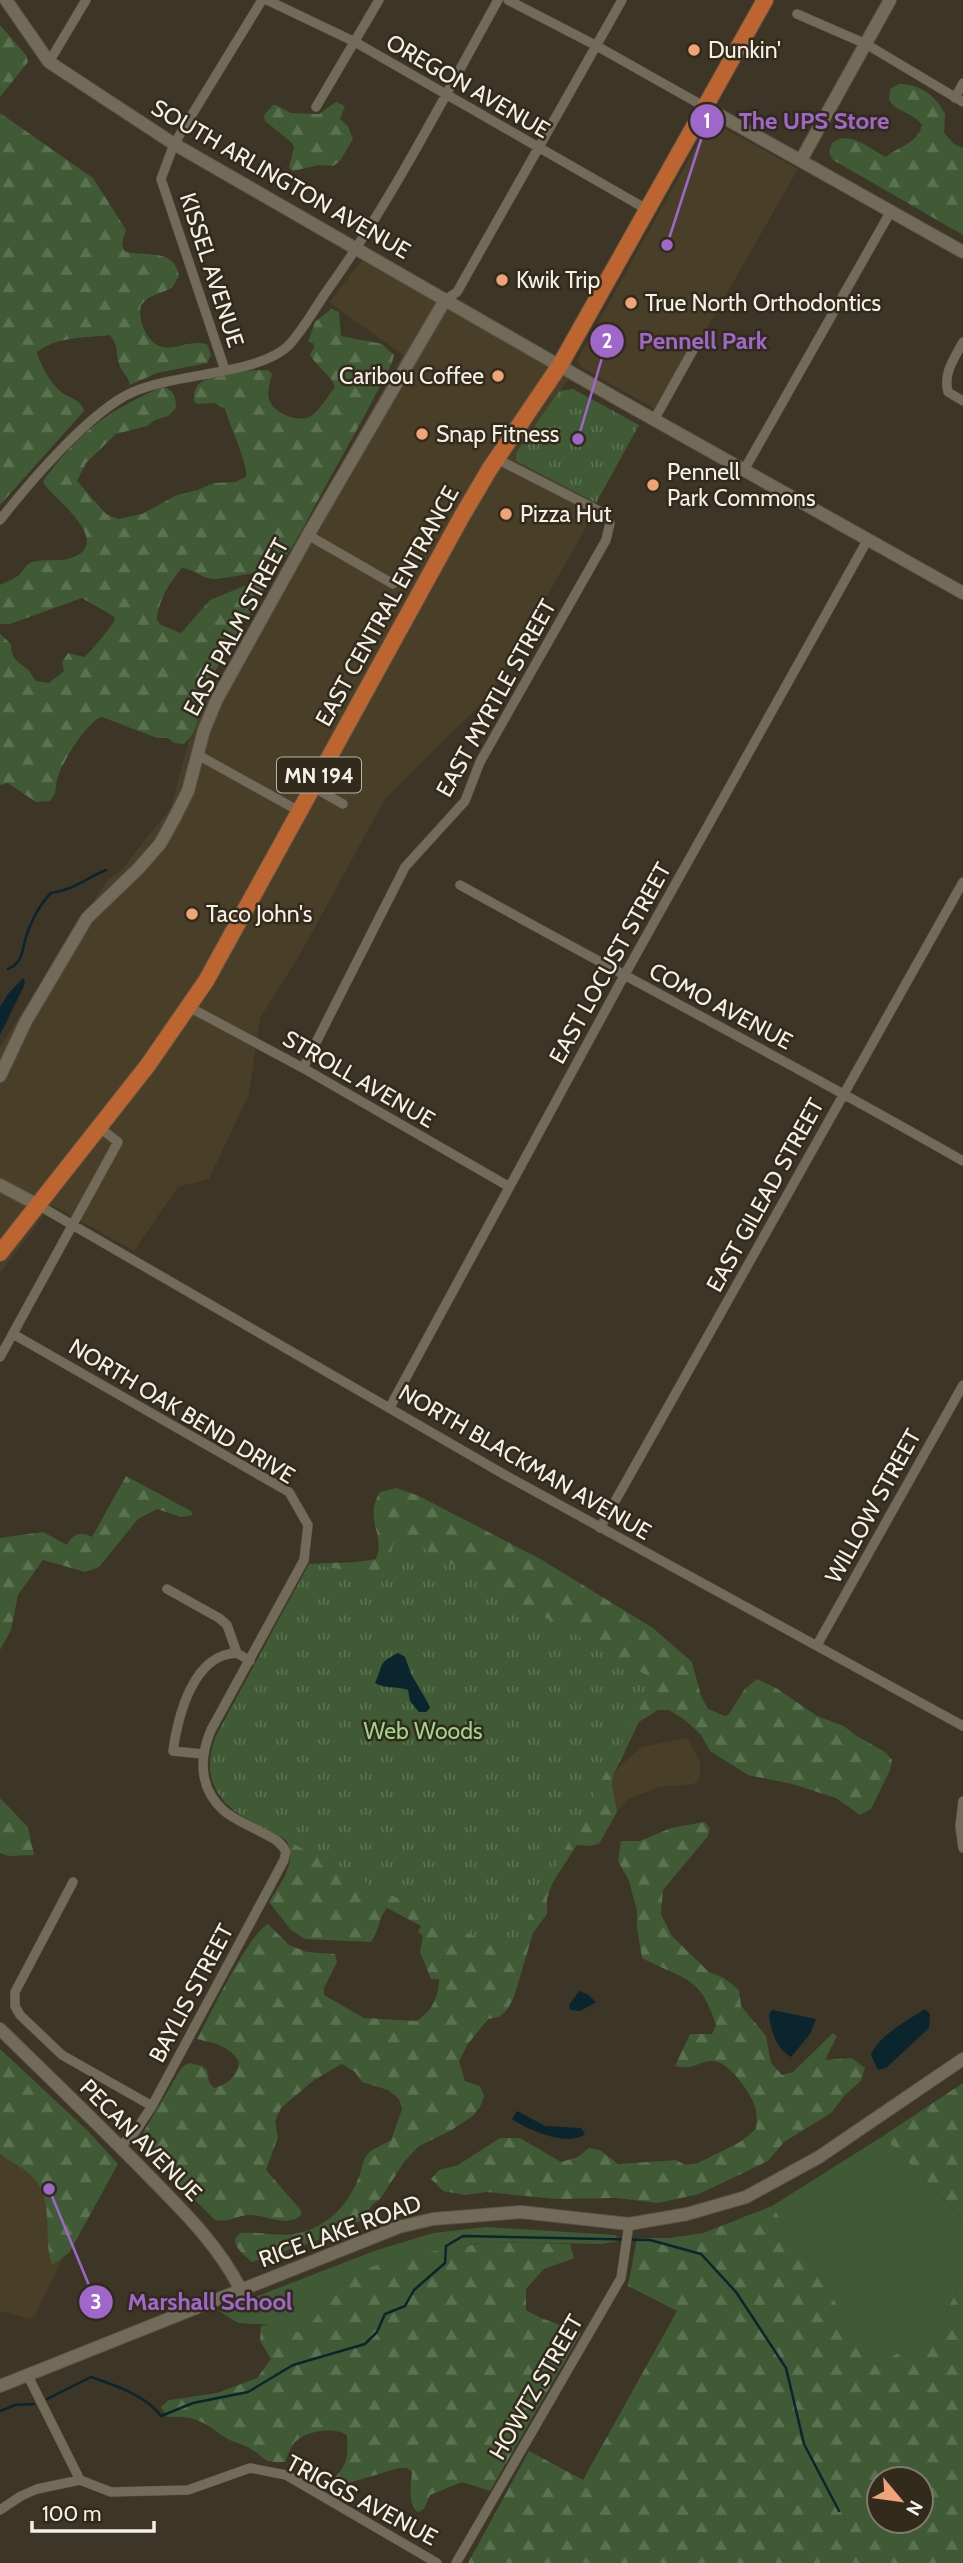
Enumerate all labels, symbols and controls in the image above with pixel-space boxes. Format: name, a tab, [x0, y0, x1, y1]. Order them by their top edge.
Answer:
street label: OREGON AVENUE	[381, 28, 555, 144]
place label: Dunkin'	[708, 36, 781, 64]
marker: Dunkin'	[686, 42, 702, 58]
street label: SOUTH ARLINGTON AVENUE	[146, 93, 416, 265]
callout: The UPS Store	[689, 98, 903, 143]
text: The UPS Store	[739, 106, 889, 135]
text: 1	[703, 108, 711, 133]
street label: KISSEL AVENUE	[174, 189, 250, 351]
place label: Kwik Trip	[516, 266, 600, 294]
marker: Kwik Trip	[494, 272, 510, 288]
place label: True North Orthodontics	[645, 289, 881, 317]
marker: True North Orthodontics	[623, 295, 639, 311]
callout: Pennell Park	[589, 318, 781, 363]
text: Pennell Park	[639, 326, 768, 355]
text: 2	[601, 328, 613, 353]
place label: Caribou Coffee	[339, 362, 484, 390]
marker: Caribou Coffee	[490, 368, 506, 384]
place label: Snap Fitness	[436, 420, 559, 448]
marker: Snap Fitness	[414, 426, 430, 442]
place label: Pennell Park Commons	[667, 458, 816, 512]
marker: Pennell Park Commons	[645, 477, 661, 493]
street label: EAST CENTRAL ENTRANCE	[309, 481, 465, 731]
place label: Pizza Hut	[520, 500, 612, 528]
marker: Pizza Hut	[498, 506, 514, 522]
street label: EAST PALM STREET	[177, 534, 295, 720]
street label: EAST MYRTLE STREET	[430, 594, 562, 802]
road number: MN 194	[277, 758, 361, 792]
street label: EAST LOCUST STREET	[543, 858, 677, 1068]
place label: Taco John's	[206, 900, 312, 928]
marker: Taco John's	[184, 906, 200, 922]
street label: COMO AVENUE	[645, 956, 797, 1056]
street label: STROLL AVENUE	[278, 1024, 440, 1134]
street label: EAST GILEAD STREET	[700, 1093, 830, 1297]
street label: NORTH OAK BEND DRIVE	[64, 1332, 300, 1490]
street label: NORTH BLACKMAN AVENUE	[394, 1378, 656, 1546]
street label: WILLOW STREET	[819, 1424, 927, 1588]
park label: Web Woods	[363, 1717, 483, 1745]
street label: BAYLIS STREET	[143, 1919, 239, 2067]
street label: PECAN AVENUE	[74, 2073, 208, 2207]
street label: RICE LAKE ROAD	[255, 2189, 425, 2273]
callout: Marshall School	[78, 2279, 306, 2324]
text: Marshall School	[128, 2287, 292, 2316]
text: 3	[90, 2289, 102, 2314]
street label: HOWTZ STREET	[483, 2309, 589, 2465]
street label: TRIGGS AVENUE	[282, 2448, 442, 2552]
north arrow	[865, 2465, 935, 2535]
scale bar	[32, 2490, 154, 2534]
text: N	[901, 2497, 928, 2519]
text: 100 m	[42, 2501, 101, 2526]

